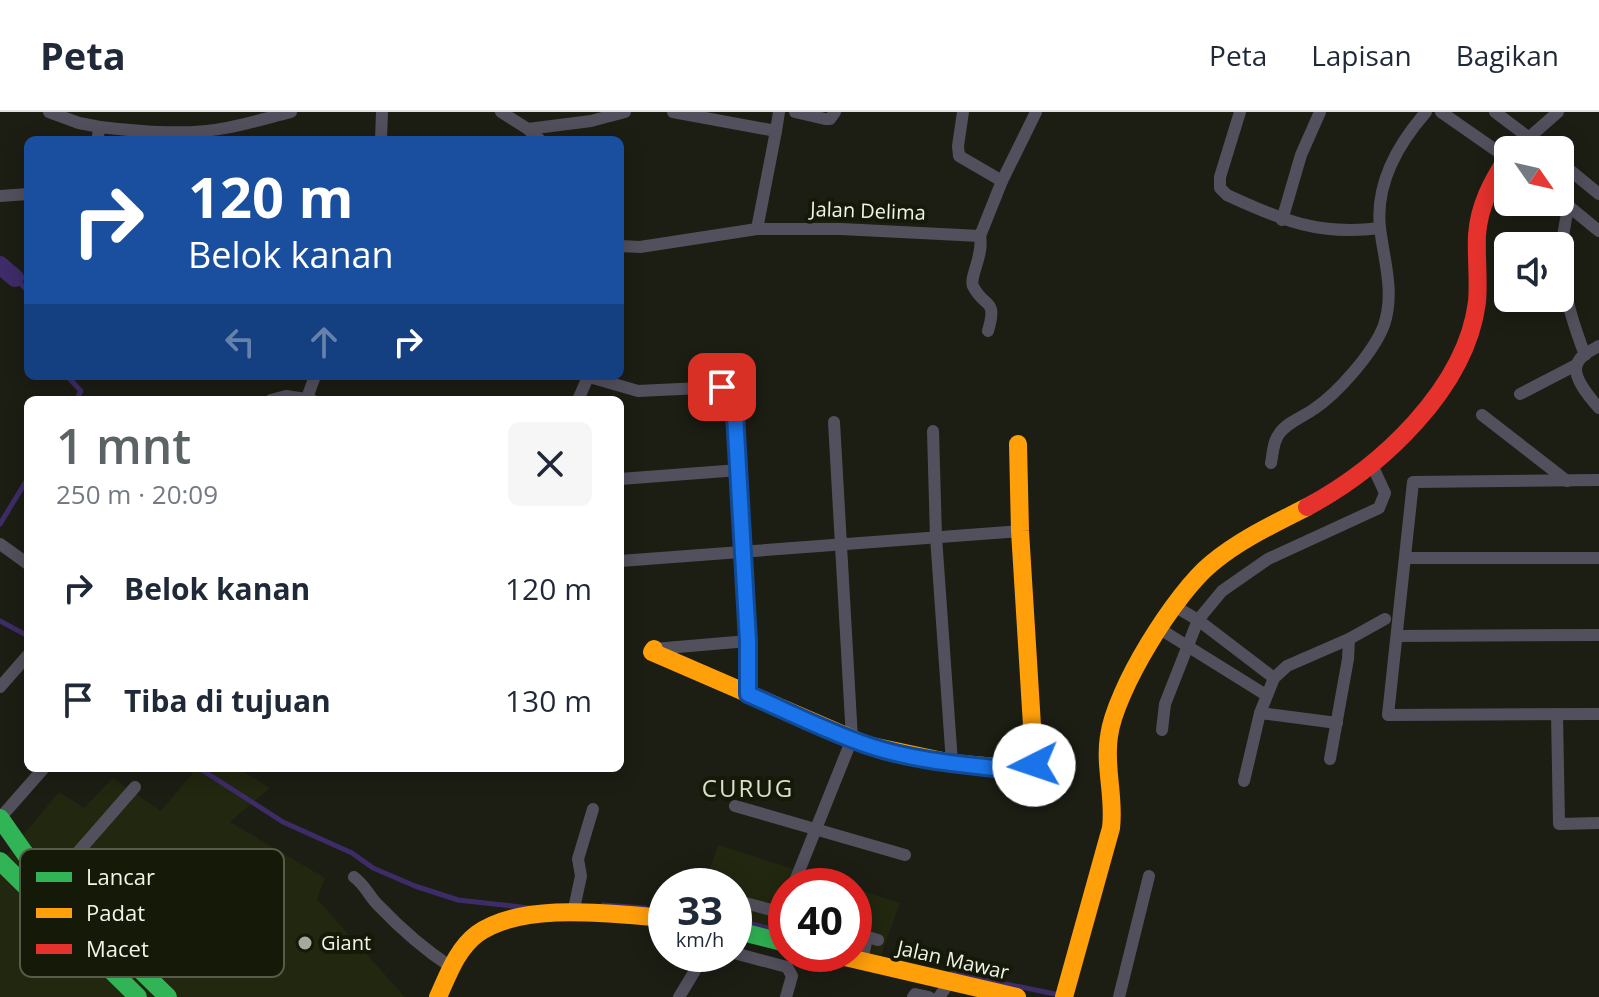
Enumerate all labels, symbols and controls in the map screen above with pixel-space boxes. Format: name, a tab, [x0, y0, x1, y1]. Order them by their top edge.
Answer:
text: Peta	[40, 29, 126, 81]
text: Peta	[1209, 36, 1267, 74]
text: Lapisan	[1311, 36, 1412, 74]
text: Bagikan	[1456, 36, 1559, 74]
north arrow	[1494, 136, 1574, 216]
map controls	[1494, 136, 1574, 312]
text: 120 m	[188, 158, 354, 234]
icon: right	[56, 168, 160, 272]
street label: Jalan Delima	[808, 195, 926, 226]
text: Belok kanan	[188, 230, 394, 279]
button: sound	[1494, 232, 1574, 312]
icon: left	[218, 320, 262, 364]
icon: ahead	[302, 320, 346, 364]
icon: right	[386, 320, 430, 364]
pin	[688, 353, 756, 421]
icon: arrive	[700, 365, 744, 409]
text: 1 mnt	[56, 413, 191, 478]
button: close	[508, 422, 592, 506]
text: 250 m · 20:09	[56, 476, 218, 512]
icon: right	[56, 566, 100, 610]
text: Belok kanan	[124, 568, 310, 609]
text: 120 m	[505, 568, 592, 609]
icon: arrive	[56, 678, 100, 722]
text: Tiba di tujuan	[124, 680, 331, 721]
text: 130 m	[505, 680, 592, 721]
position arrow	[992, 723, 1076, 807]
district label: CURUG	[702, 771, 794, 804]
legend	[20, 849, 284, 977]
text: Lancar	[86, 861, 155, 891]
speed limit sign: 40	[768, 868, 872, 972]
text: 33	[677, 882, 723, 937]
text: Padat	[86, 897, 145, 927]
text: km/h	[676, 926, 724, 953]
place label: Giant	[321, 929, 371, 956]
text: Macet	[86, 933, 149, 963]
street label: Jalan Mawar	[893, 933, 1012, 985]
marker: Giant	[296, 934, 314, 952]

